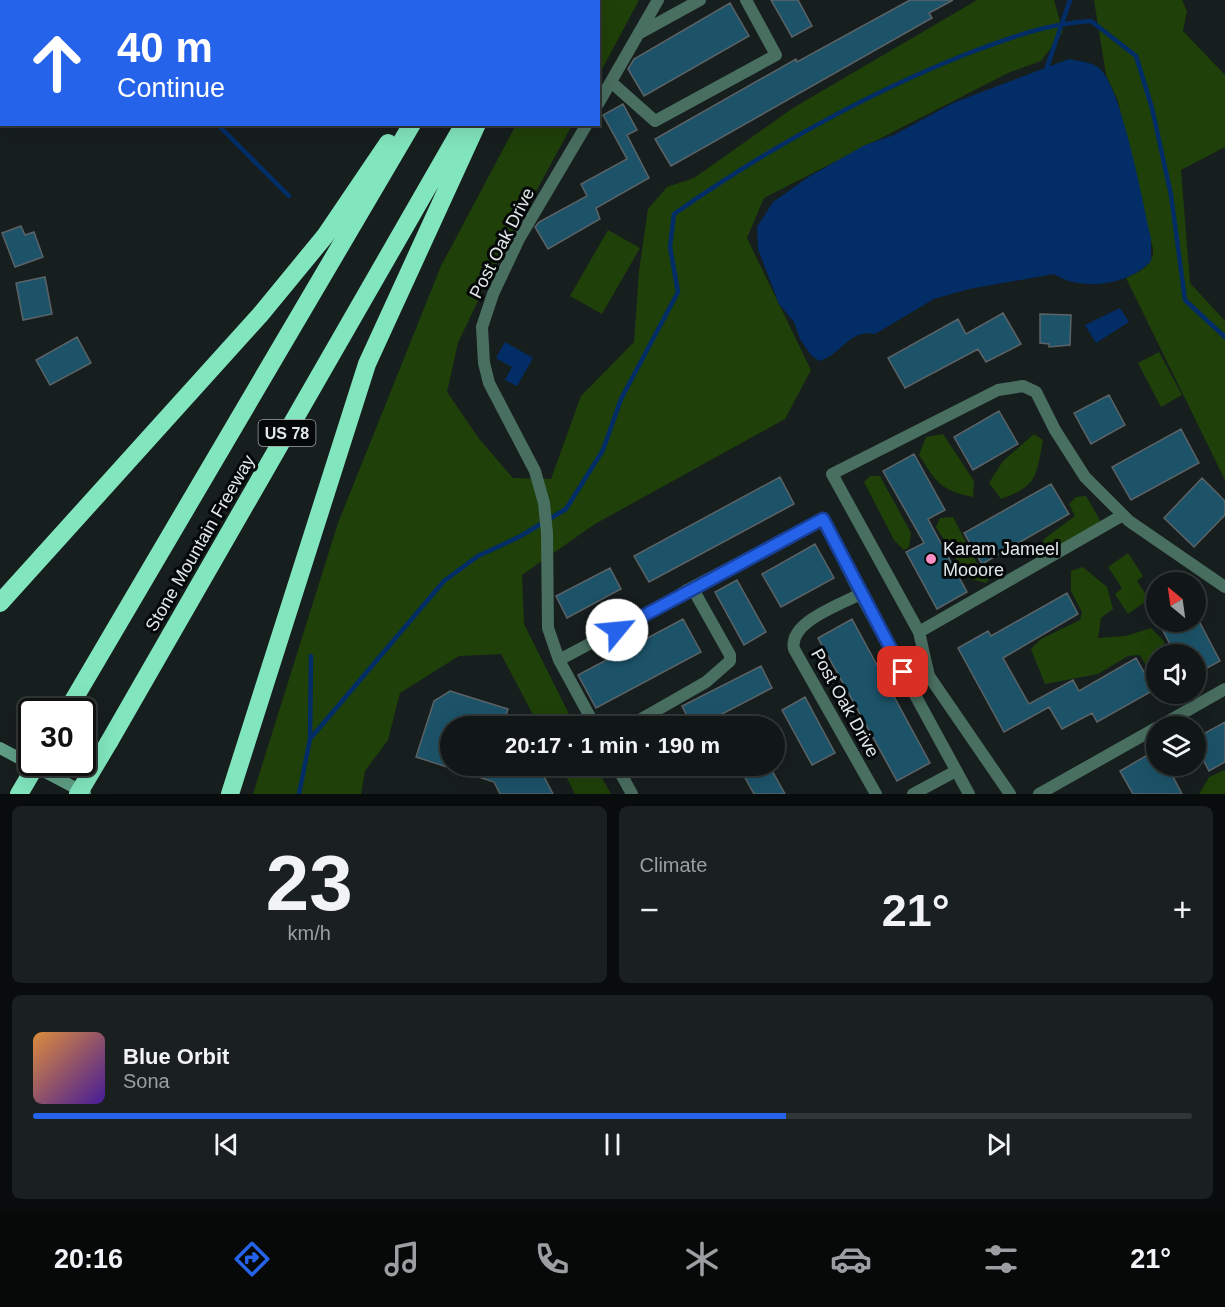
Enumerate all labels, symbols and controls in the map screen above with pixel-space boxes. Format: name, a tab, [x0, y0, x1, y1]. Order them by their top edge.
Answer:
icon: ahead	[18, 24, 96, 102]
text: 40 m	[117, 24, 213, 71]
text: Continue	[117, 73, 225, 103]
street label: Post Oak Drive	[466, 185, 538, 301]
road number: US 78	[258, 420, 316, 446]
street label: Stone Mountain Freeway	[141, 451, 259, 635]
place label: Karam Jameel Mooore	[943, 539, 1059, 580]
marker: Karam Jameel Mooore	[924, 552, 938, 566]
north arrow	[1146, 572, 1206, 632]
map controls	[1146, 572, 1206, 776]
position arrow	[585, 598, 649, 662]
button: sound	[1146, 644, 1206, 704]
street label: Post Oak Drive	[807, 645, 883, 761]
pin	[877, 646, 928, 697]
icon: arrive	[886, 655, 919, 688]
speed limit sign: 30	[18, 698, 96, 776]
button: layers	[1146, 716, 1206, 776]
text: 20:17 · 1 min · 190 m	[505, 733, 720, 758]
text: 23	[266, 839, 353, 927]
text: Climate	[640, 854, 707, 876]
text: 21°	[882, 885, 950, 936]
text: −	[640, 891, 659, 928]
text: +	[1173, 891, 1192, 928]
text: km/h	[288, 922, 331, 944]
text: Blue Orbit	[123, 1044, 229, 1069]
text: Sona	[123, 1070, 170, 1092]
icon: previous	[210, 1128, 243, 1161]
icon: pause	[596, 1128, 629, 1161]
icon: next	[982, 1128, 1015, 1161]
icon: directions	[231, 1238, 273, 1280]
icon: music	[381, 1238, 423, 1280]
icon: phone	[531, 1238, 573, 1280]
icon: climate	[681, 1238, 723, 1280]
icon: car	[830, 1238, 872, 1280]
icon: filters	[980, 1238, 1022, 1280]
text: 20:16	[54, 1244, 123, 1274]
text: 21°	[1130, 1244, 1171, 1274]

